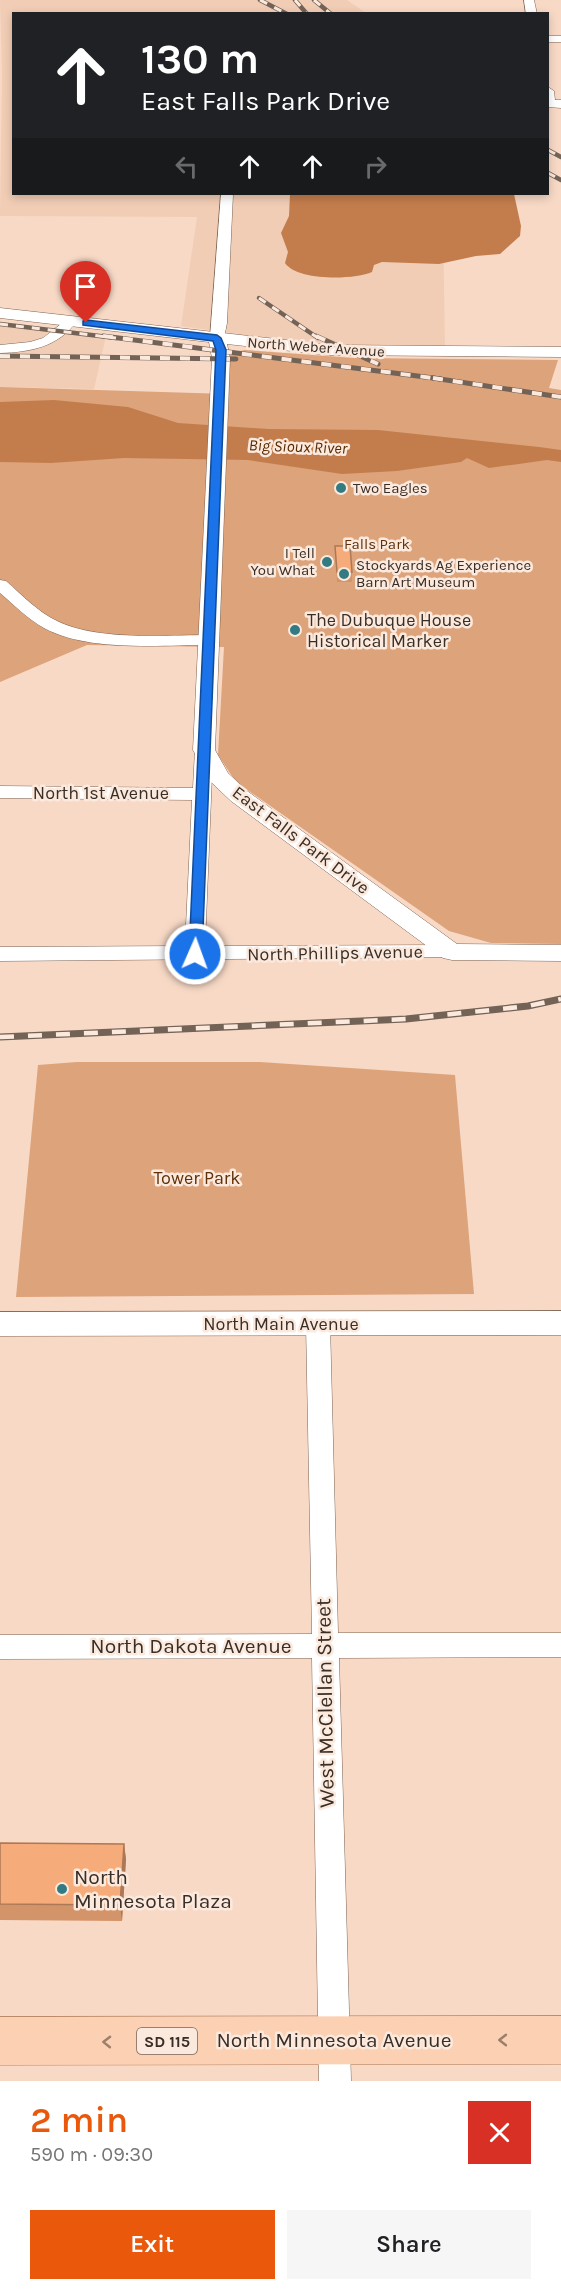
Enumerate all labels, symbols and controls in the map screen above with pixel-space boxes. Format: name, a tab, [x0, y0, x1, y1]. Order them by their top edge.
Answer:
text: 130 m	[141, 34, 259, 84]
icon: ahead	[42, 36, 120, 114]
text: East Falls Park Drive	[141, 85, 390, 117]
icon: left	[170, 150, 203, 183]
icon: ahead	[233, 150, 266, 183]
icon: ahead	[296, 150, 329, 183]
icon: right	[359, 150, 392, 183]
pin	[60, 261, 111, 323]
icon: arrive	[69, 270, 102, 303]
street label: North Weber Avenue	[247, 333, 385, 361]
water label: Big Sioux River	[248, 435, 348, 458]
place label: Two Eagles	[353, 479, 428, 497]
marker: Two Eagles	[334, 481, 348, 495]
park label: Falls Park	[344, 535, 410, 553]
place label: I Tell You What	[251, 544, 315, 579]
marker: I Tell You What	[320, 555, 334, 569]
place label: Stockyards Ag Experience Barn Art Museum	[356, 556, 531, 591]
marker: Stockyards Ag Experience Barn Art Museum	[337, 567, 351, 581]
place label: The Dubuque House Historical Marker	[307, 609, 471, 652]
marker: The Dubuque House Historical Marker	[288, 623, 302, 637]
street label: East Falls Park Drive	[228, 781, 374, 899]
street label: North 1st Avenue	[33, 782, 169, 804]
position arrow	[163, 922, 227, 986]
street label: North Phillips Avenue	[247, 940, 423, 966]
park label: Tower Park	[153, 1167, 241, 1189]
street label: North Main Avenue	[203, 1313, 359, 1335]
street label: West McClellan Street	[311, 1598, 339, 1808]
street label: North Dakota Avenue	[90, 1634, 292, 1658]
place label: North Minnesota Plaza	[74, 1865, 232, 1913]
marker: North Minnesota Plaza	[55, 1882, 69, 1896]
road number: SD 115	[137, 2028, 197, 2054]
street label: North Minnesota Avenue	[216, 2028, 452, 2052]
one-way arrow	[498, 2034, 507, 2046]
one-way arrow	[103, 2036, 112, 2048]
text: 2 min	[30, 2099, 128, 2141]
button: close	[468, 2101, 531, 2164]
text: 590 m · 09:30	[30, 2143, 153, 2166]
button: Exit	[30, 2210, 275, 2279]
button: Share	[287, 2210, 531, 2279]

